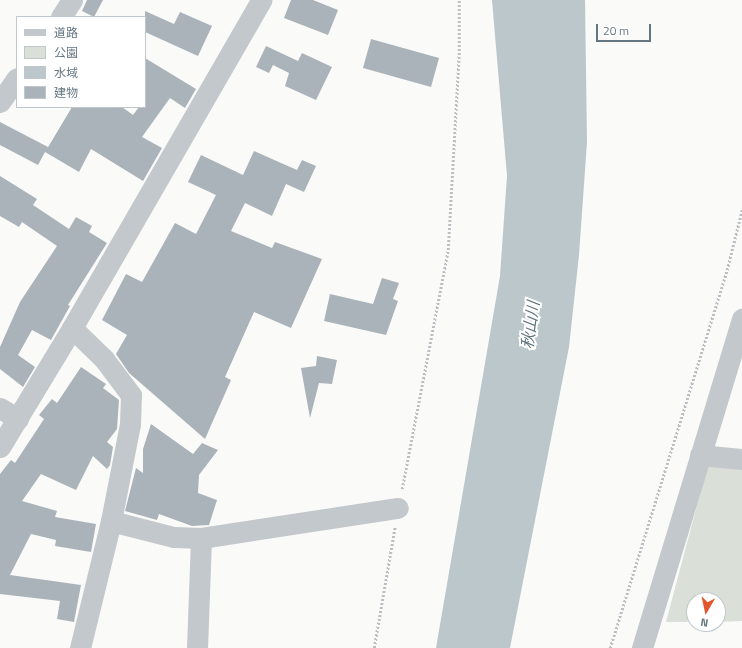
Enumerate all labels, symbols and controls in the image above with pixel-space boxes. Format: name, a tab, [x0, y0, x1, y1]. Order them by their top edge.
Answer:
legend	[16, 16, 146, 108]
scale bar	[598, 16, 653, 42]
text: 20 m	[603, 21, 629, 40]
text: 道路	[54, 23, 78, 42]
text: 公園	[54, 43, 78, 62]
text: 水域	[54, 63, 78, 82]
text: 建物	[54, 83, 78, 102]
water label: 秋山川	[517, 300, 543, 350]
north arrow	[686, 592, 726, 632]
text: N	[699, 614, 709, 631]

